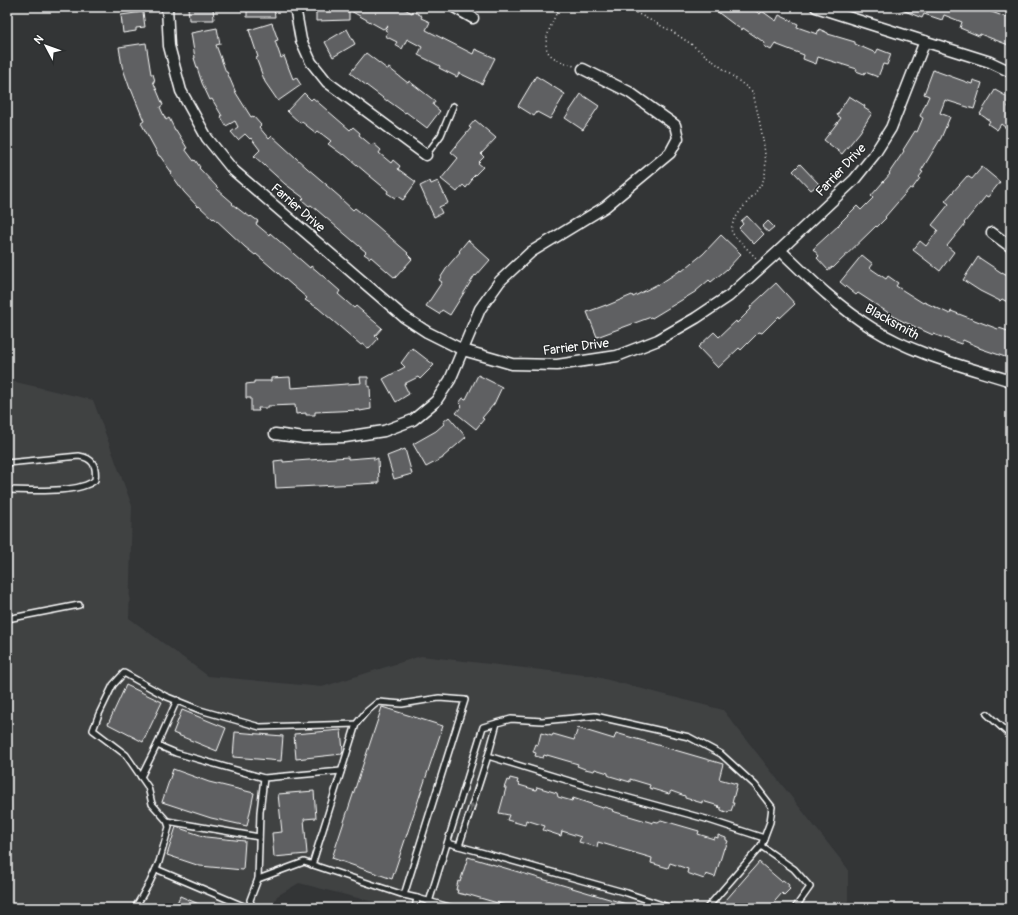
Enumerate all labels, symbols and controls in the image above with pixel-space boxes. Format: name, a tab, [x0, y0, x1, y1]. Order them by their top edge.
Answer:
north arrow	[26, 26, 66, 66]
text: N	[31, 32, 47, 47]
street label: Farrier Drive	[813, 140, 870, 200]
street label: Farrier Drive	[268, 180, 329, 236]
street label: Blacksmith	[862, 301, 922, 343]
street label: Farrier Drive	[542, 335, 610, 359]
one-way arrow	[468, 803, 474, 815]

